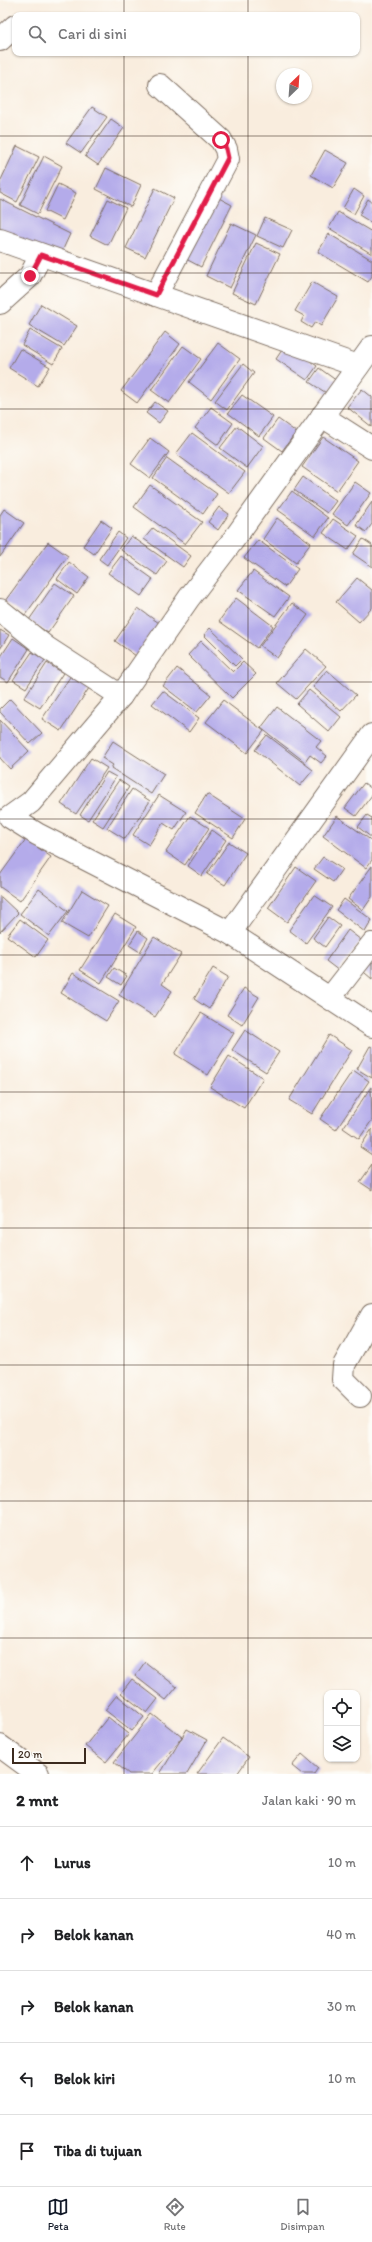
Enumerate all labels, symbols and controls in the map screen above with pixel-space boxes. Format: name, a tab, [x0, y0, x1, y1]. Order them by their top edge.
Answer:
search box	[12, 12, 360, 56]
icon: search	[26, 23, 48, 45]
text: Cari di sini	[58, 25, 127, 43]
north arrow	[276, 68, 312, 104]
route start	[212, 131, 230, 149]
route end	[21, 267, 39, 285]
map controls	[324, 1690, 360, 1762]
button: locate	[324, 1690, 360, 1726]
button: layers	[324, 1726, 360, 1762]
scale bar	[12, 1746, 86, 1765]
text: 20 m	[18, 1748, 42, 1761]
text: 2 mnt	[16, 1790, 59, 1810]
text: Jalan kaki · 90 m	[262, 1793, 356, 1808]
icon: ahead	[16, 1852, 38, 1874]
text: Lurus	[54, 1854, 91, 1872]
text: 10 m	[328, 1855, 356, 1870]
icon: right	[16, 1924, 38, 1946]
text: Belok kanan	[54, 1926, 134, 1944]
text: 40 m	[326, 1927, 356, 1942]
icon: right	[16, 1996, 38, 2018]
text: Belok kanan	[54, 1998, 134, 2016]
text: 30 m	[327, 1999, 356, 2014]
icon: left	[16, 2068, 38, 2090]
text: Belok kiri	[54, 2070, 115, 2088]
text: 10 m	[328, 2071, 356, 2086]
icon: arrive	[16, 2140, 38, 2162]
text: Tiba di tujuan	[54, 2142, 142, 2160]
tab: Peta	[47, 2196, 69, 2233]
tab: Rute	[164, 2196, 186, 2233]
tab: Disimpan	[280, 2196, 325, 2233]

